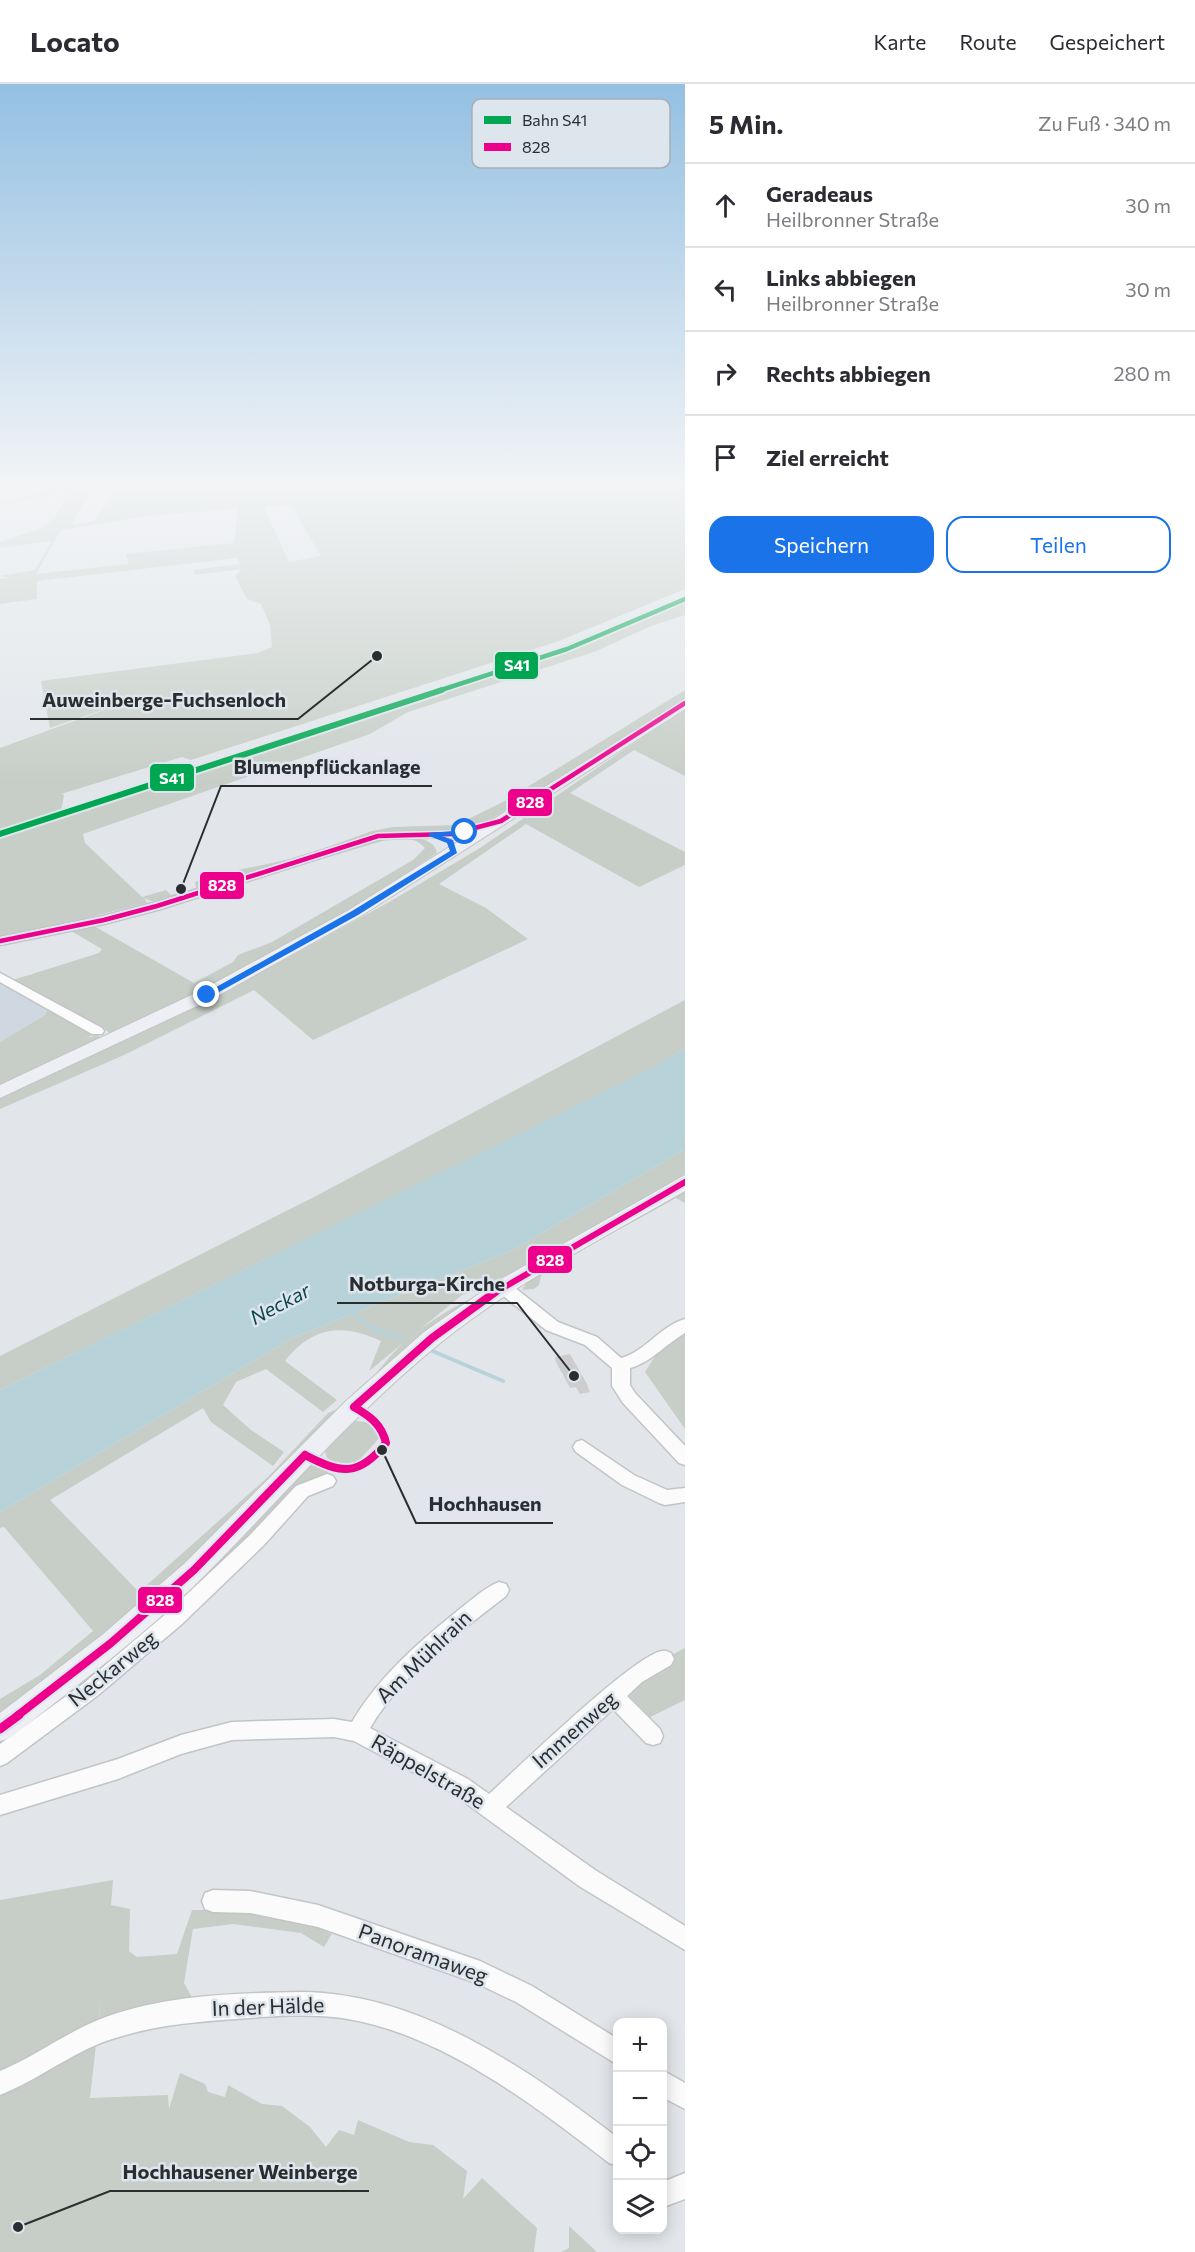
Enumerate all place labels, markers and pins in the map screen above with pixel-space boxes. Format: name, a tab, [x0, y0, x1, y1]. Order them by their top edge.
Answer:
callout: Auweinberge-Fuchsenloch	[30, 681, 298, 719]
callout: Blumenpflückanlage	[221, 748, 432, 786]
callout: Notburga-Kirche	[337, 1265, 517, 1303]
callout: Hochhausen	[416, 1485, 553, 1523]
callout: Hochhausener Weinberge	[110, 2153, 369, 2191]

